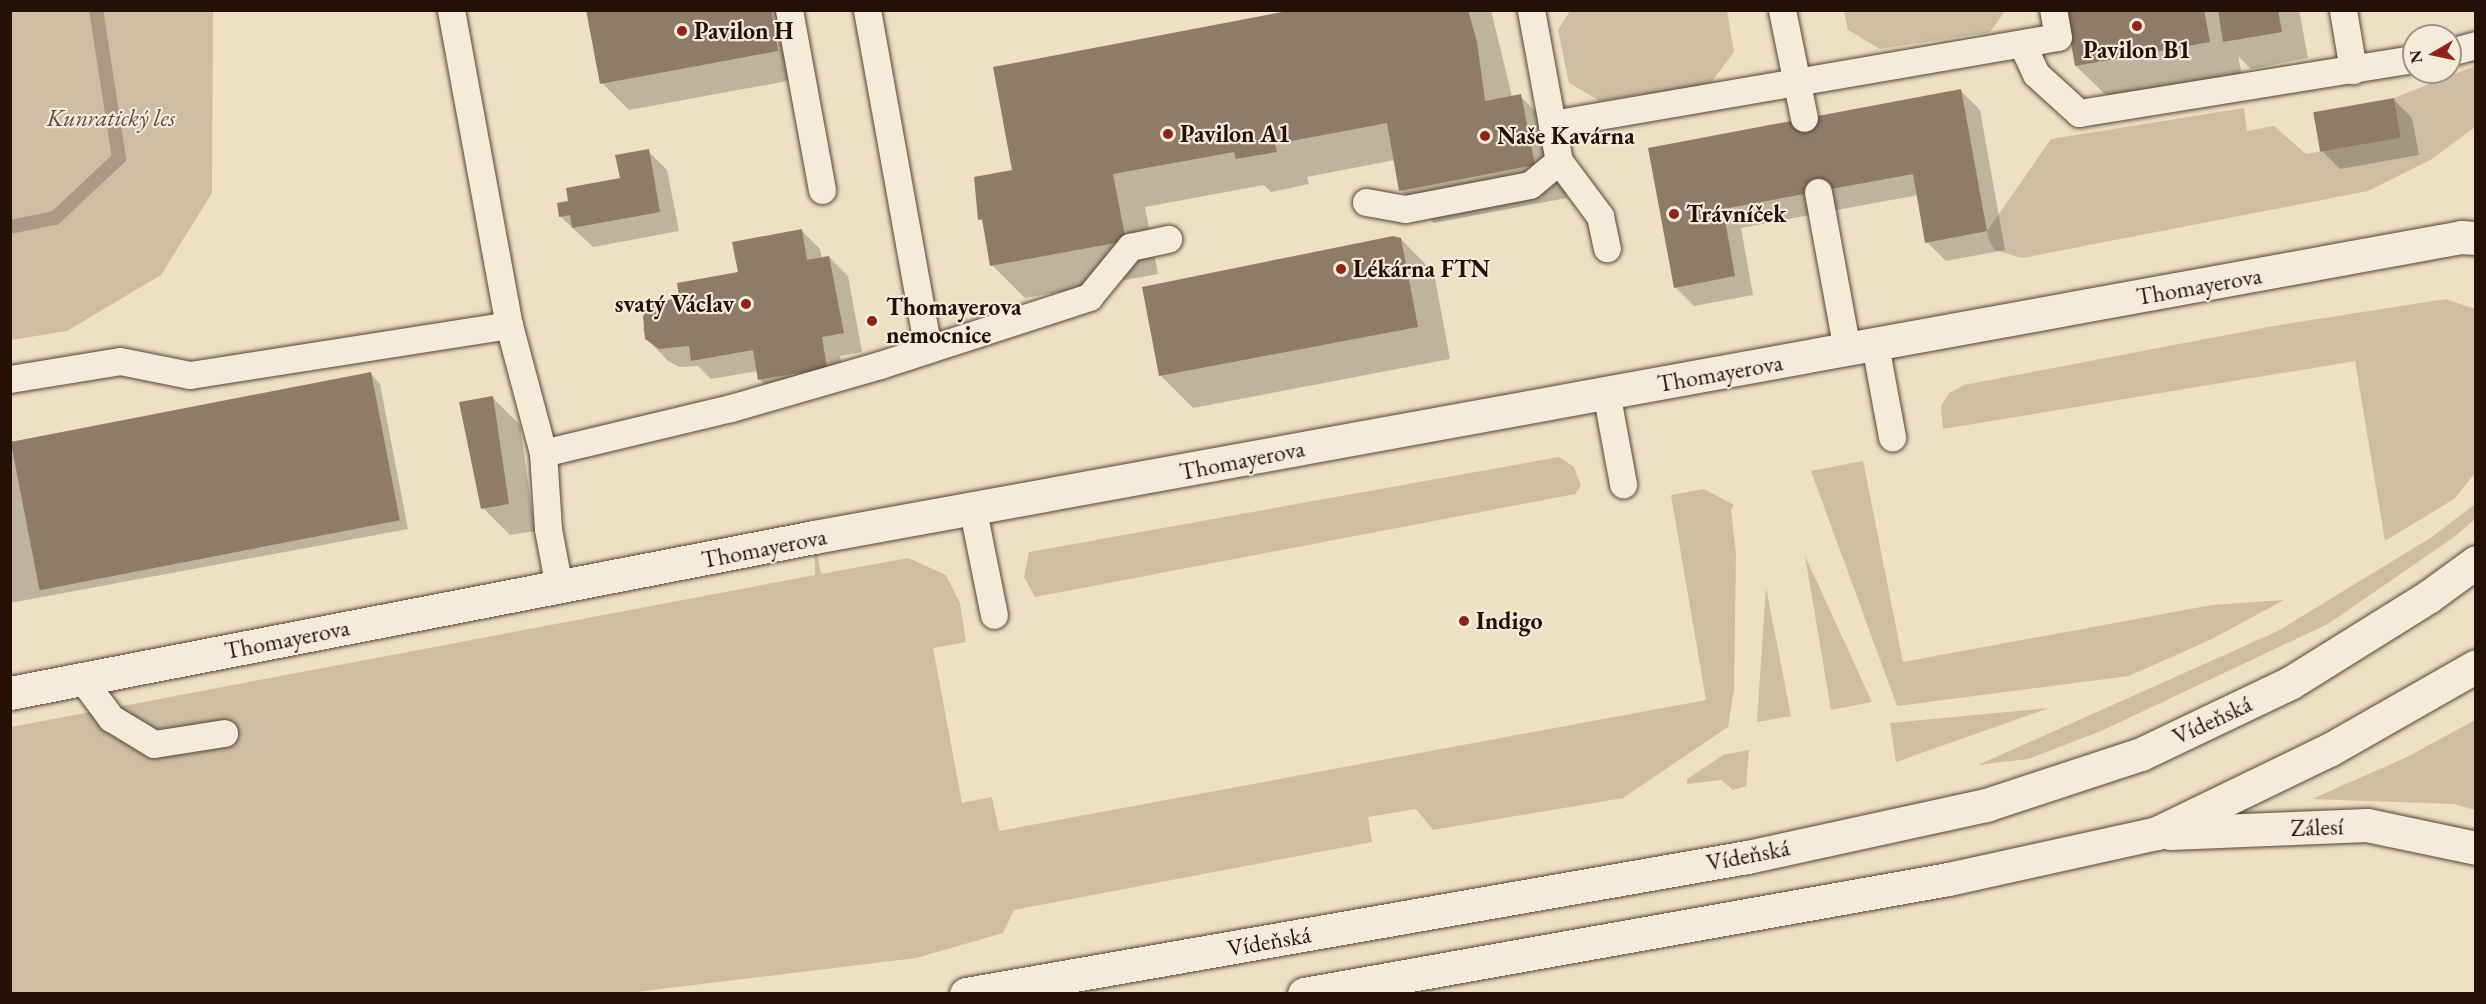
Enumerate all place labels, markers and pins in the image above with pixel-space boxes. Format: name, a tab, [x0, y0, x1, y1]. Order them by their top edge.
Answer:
place label: Pavilon H	[694, 17, 794, 45]
marker: Pavilon B1	[2130, 19, 2144, 33]
marker: Pavilon H	[675, 24, 689, 38]
place label: Pavilon B1	[2083, 36, 2191, 64]
place label: Pavilon A1	[1180, 120, 1290, 148]
place label: Naše Kavárna	[1497, 122, 1635, 150]
marker: Pavilon A1	[1161, 127, 1175, 141]
marker: Naše Kavárna	[1478, 129, 1492, 143]
place label: Trávníček	[1686, 200, 1786, 228]
marker: Trávníček	[1667, 207, 1681, 221]
place label: Lékárna FTN	[1353, 255, 1490, 283]
marker: Lékárna FTN	[1334, 262, 1348, 276]
place label: svatý Václav	[615, 290, 734, 318]
place label: Thomayerova nemocnice	[886, 293, 1021, 349]
marker: svatý Václav	[739, 297, 753, 311]
marker: Thomayerova nemocnice	[863, 312, 881, 330]
place label: Indigo	[1476, 607, 1543, 635]
marker: Indigo	[1457, 614, 1471, 628]

